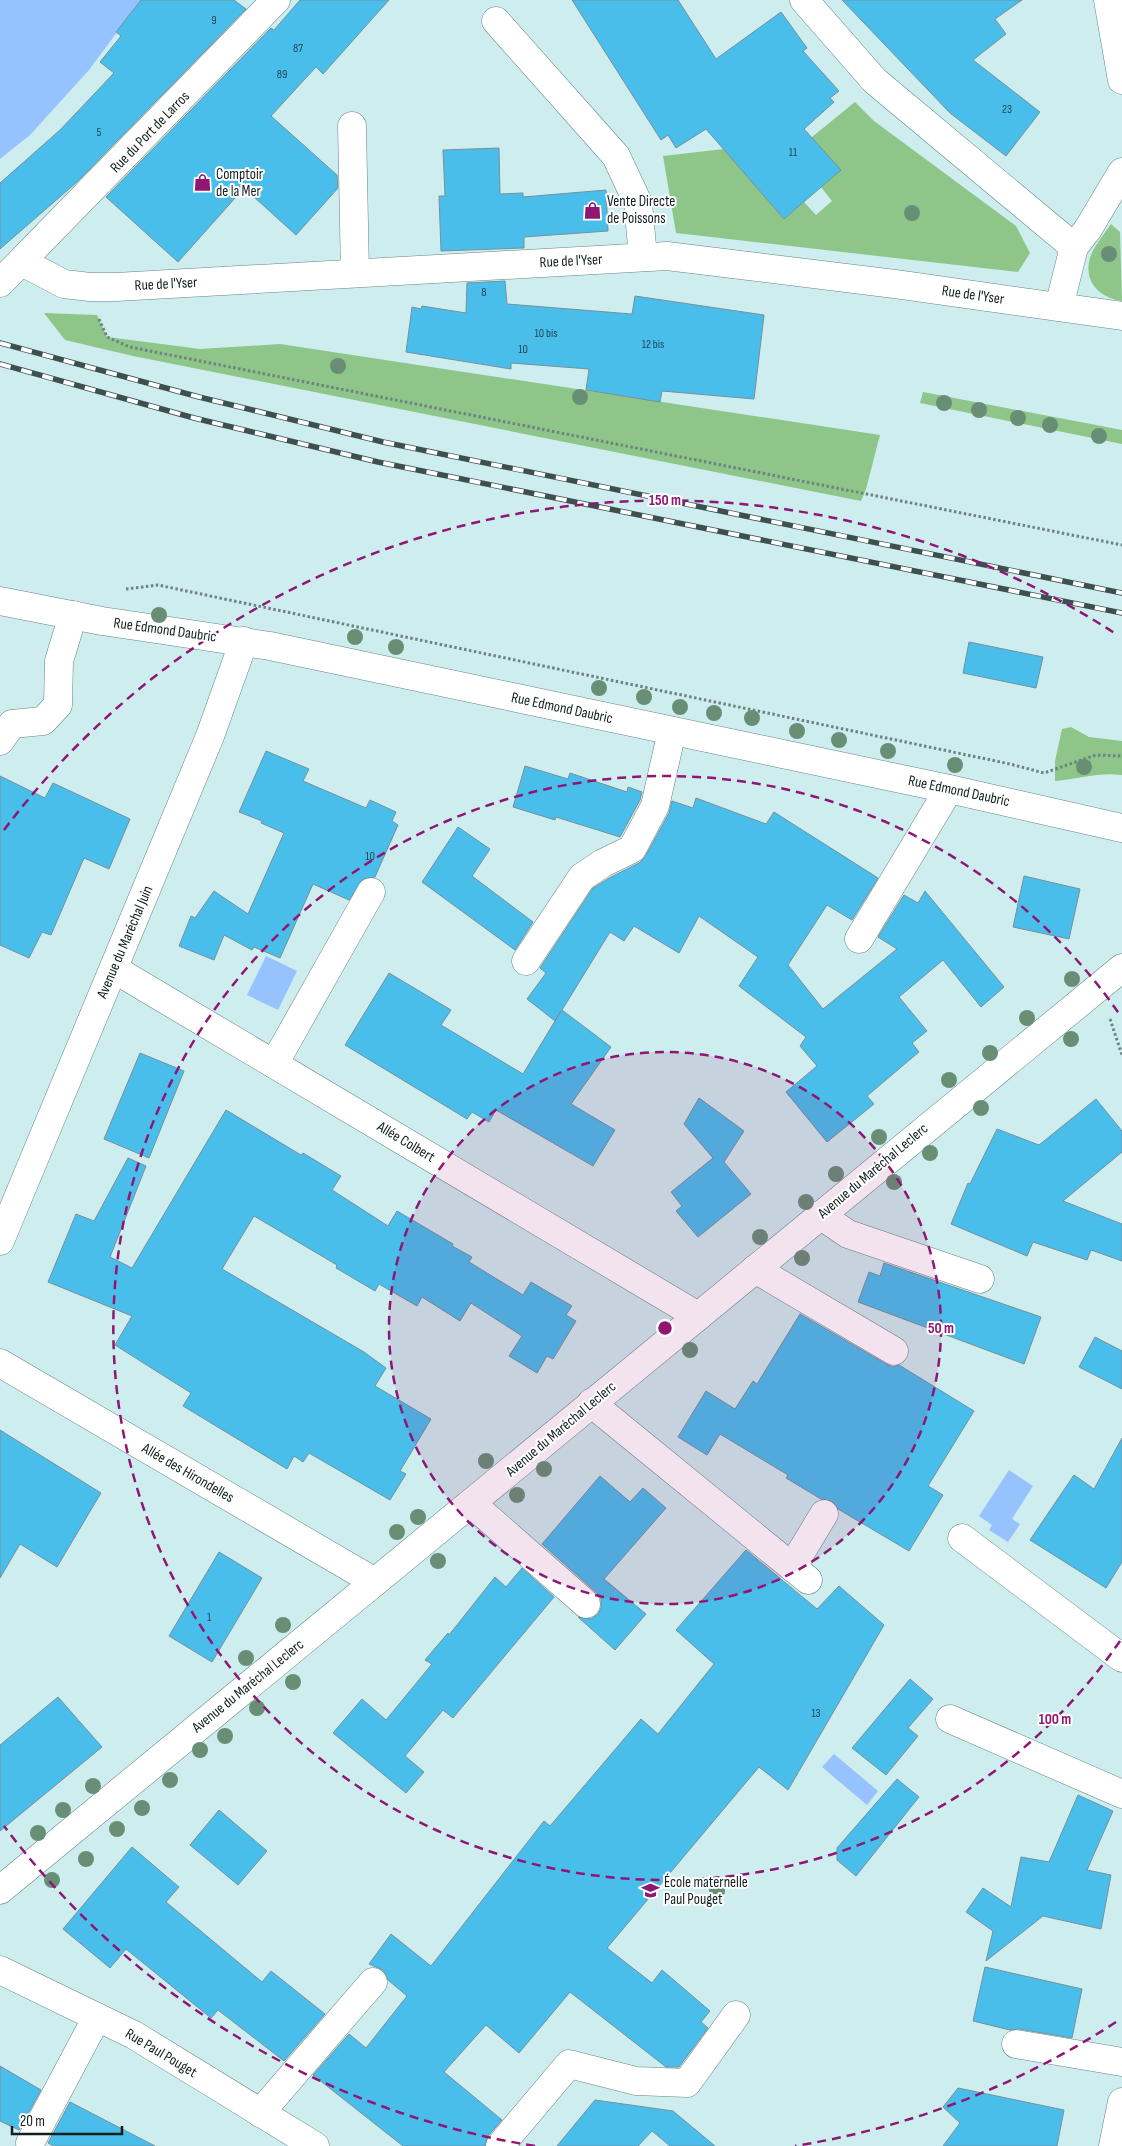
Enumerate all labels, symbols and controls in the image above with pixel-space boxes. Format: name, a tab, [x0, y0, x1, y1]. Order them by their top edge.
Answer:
house number: 9	[211, 13, 217, 28]
house number: 87	[293, 41, 303, 56]
house number: 89	[277, 67, 287, 82]
street label: Rue du Port de Larros	[106, 87, 194, 177]
house number: 23	[1002, 102, 1012, 117]
house number: 5	[97, 125, 102, 140]
house number: 11	[789, 145, 798, 160]
place label: Comptoir de la Mer	[216, 165, 264, 201]
shop icon: Comptoir de la Mer	[192, 173, 212, 193]
place label: Vente Directe de Poissons	[607, 192, 675, 228]
shop icon: Vente Directe de Poissons	[583, 200, 603, 220]
street label: Rue de l'Yser	[539, 250, 604, 272]
street label: Rue de l'Yser	[134, 273, 199, 295]
street label: Rue de l'Yser	[941, 281, 1006, 309]
house number: 8	[481, 285, 487, 300]
house number: 10 bis	[535, 326, 557, 341]
house number: 12 bis	[642, 337, 664, 352]
house number: 10	[518, 342, 528, 357]
text: 150 m	[649, 491, 681, 510]
street label: Rue Edmond Daubric	[112, 613, 218, 647]
street label: Rue Edmond Daubric	[509, 688, 615, 728]
street label: Rue Edmond Daubric	[906, 771, 1012, 811]
house number: 10	[365, 849, 375, 864]
street label: Avenue du Maréchal Juin	[92, 883, 157, 1002]
street label: Allée Colbert	[373, 1117, 439, 1167]
street label: Avenue du Maréchal Leclerc	[813, 1119, 932, 1223]
centre of rings	[656, 1319, 674, 1337]
text: 50 m	[928, 1319, 954, 1338]
street label: Avenue du Maréchal Leclerc	[501, 1377, 620, 1481]
street label: Allée des Hirondelles	[138, 1438, 237, 1507]
house number: 1	[207, 1610, 212, 1625]
street label: Avenue du Maréchal Leclerc	[187, 1635, 308, 1738]
house number: 13	[811, 1706, 821, 1721]
text: 100 m	[1039, 1710, 1071, 1729]
place label: École maternelle Paul Pouget	[664, 1873, 748, 1909]
school or university icon: École maternelle Paul Pouget	[640, 1881, 660, 1901]
street label: Rue Paul Pouget	[122, 2024, 201, 2082]
scale bar	[12, 2104, 122, 2136]
text: 20 m	[20, 2112, 45, 2131]

